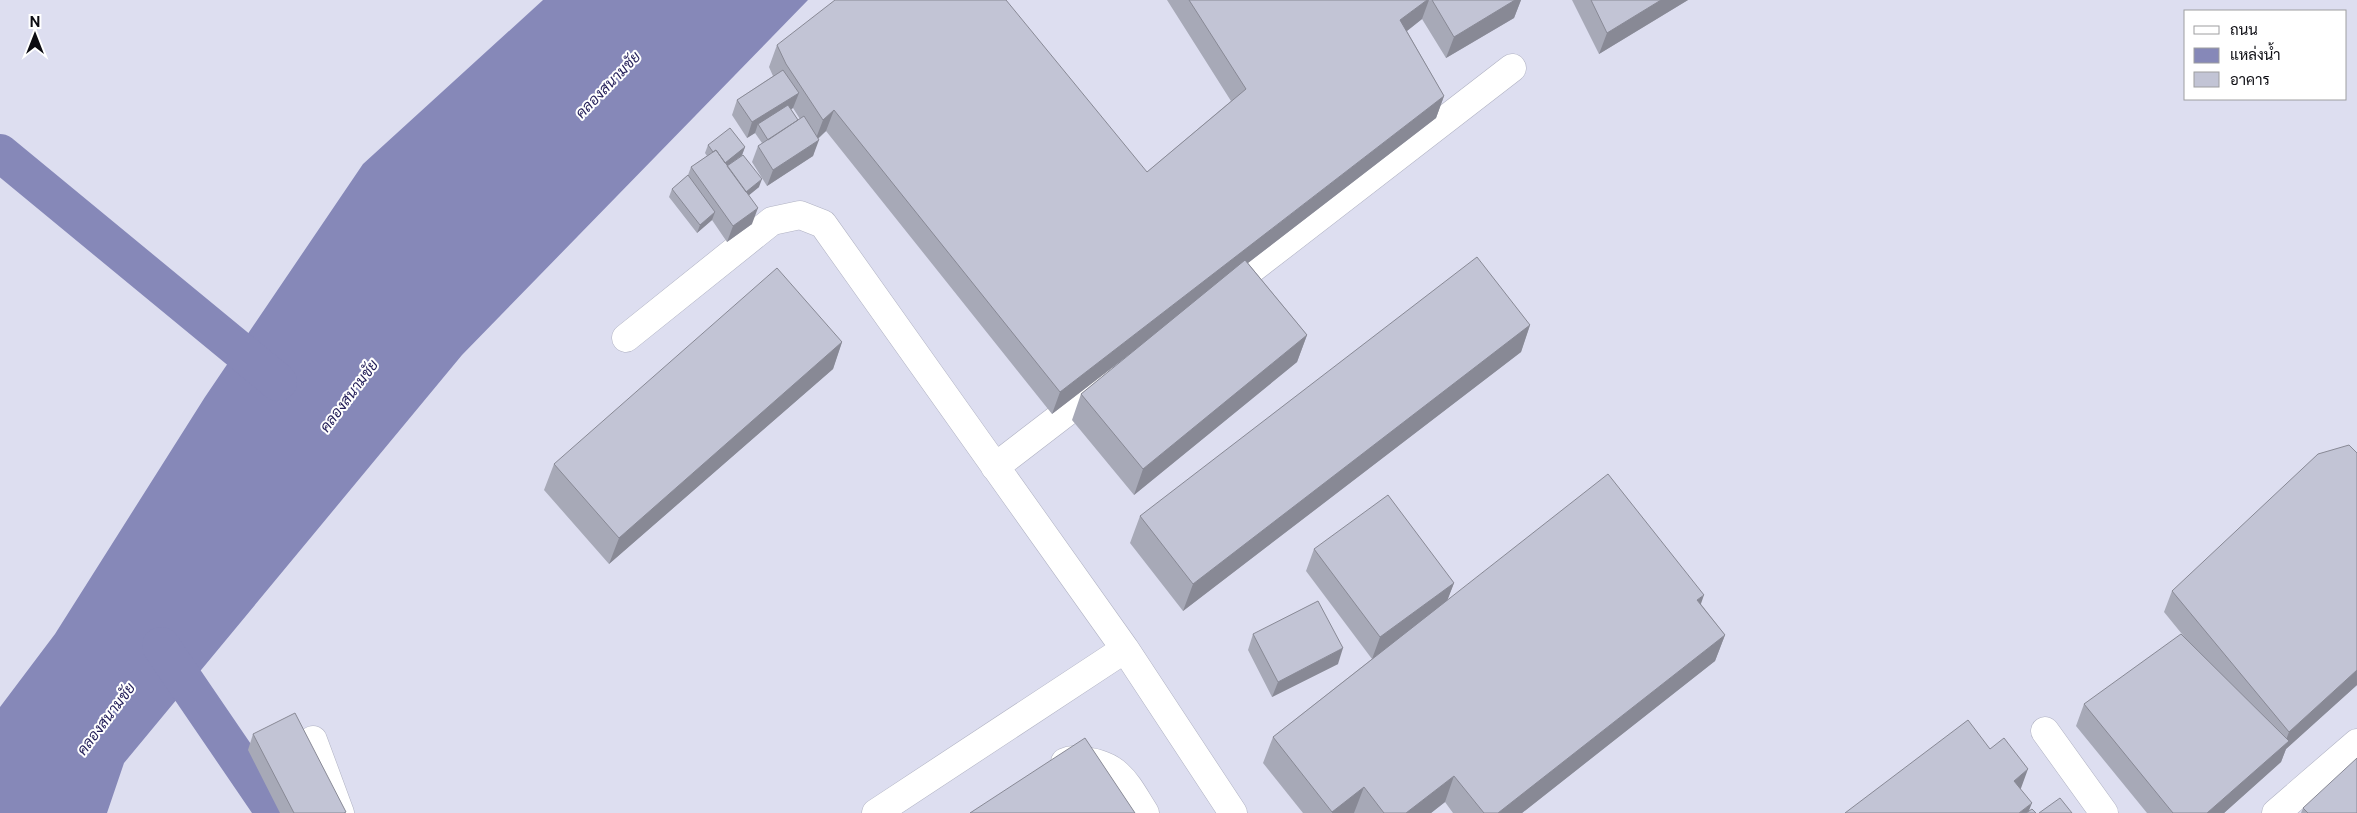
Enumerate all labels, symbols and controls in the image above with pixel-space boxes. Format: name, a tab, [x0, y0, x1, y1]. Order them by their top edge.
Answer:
north arrow	[10, 10, 60, 60]
legend	[2184, 10, 2347, 100]
text: N	[30, 14, 40, 30]
text: ถนน	[2230, 21, 2258, 38]
text: แหล่งน้ำ	[2230, 42, 2281, 63]
water label: คลองสนามชัย	[572, 48, 644, 121]
text: อาคาร	[2230, 71, 2270, 88]
water label: คลองสนามชัย	[316, 356, 381, 435]
water label: คลองสนามชัย	[73, 679, 138, 758]

